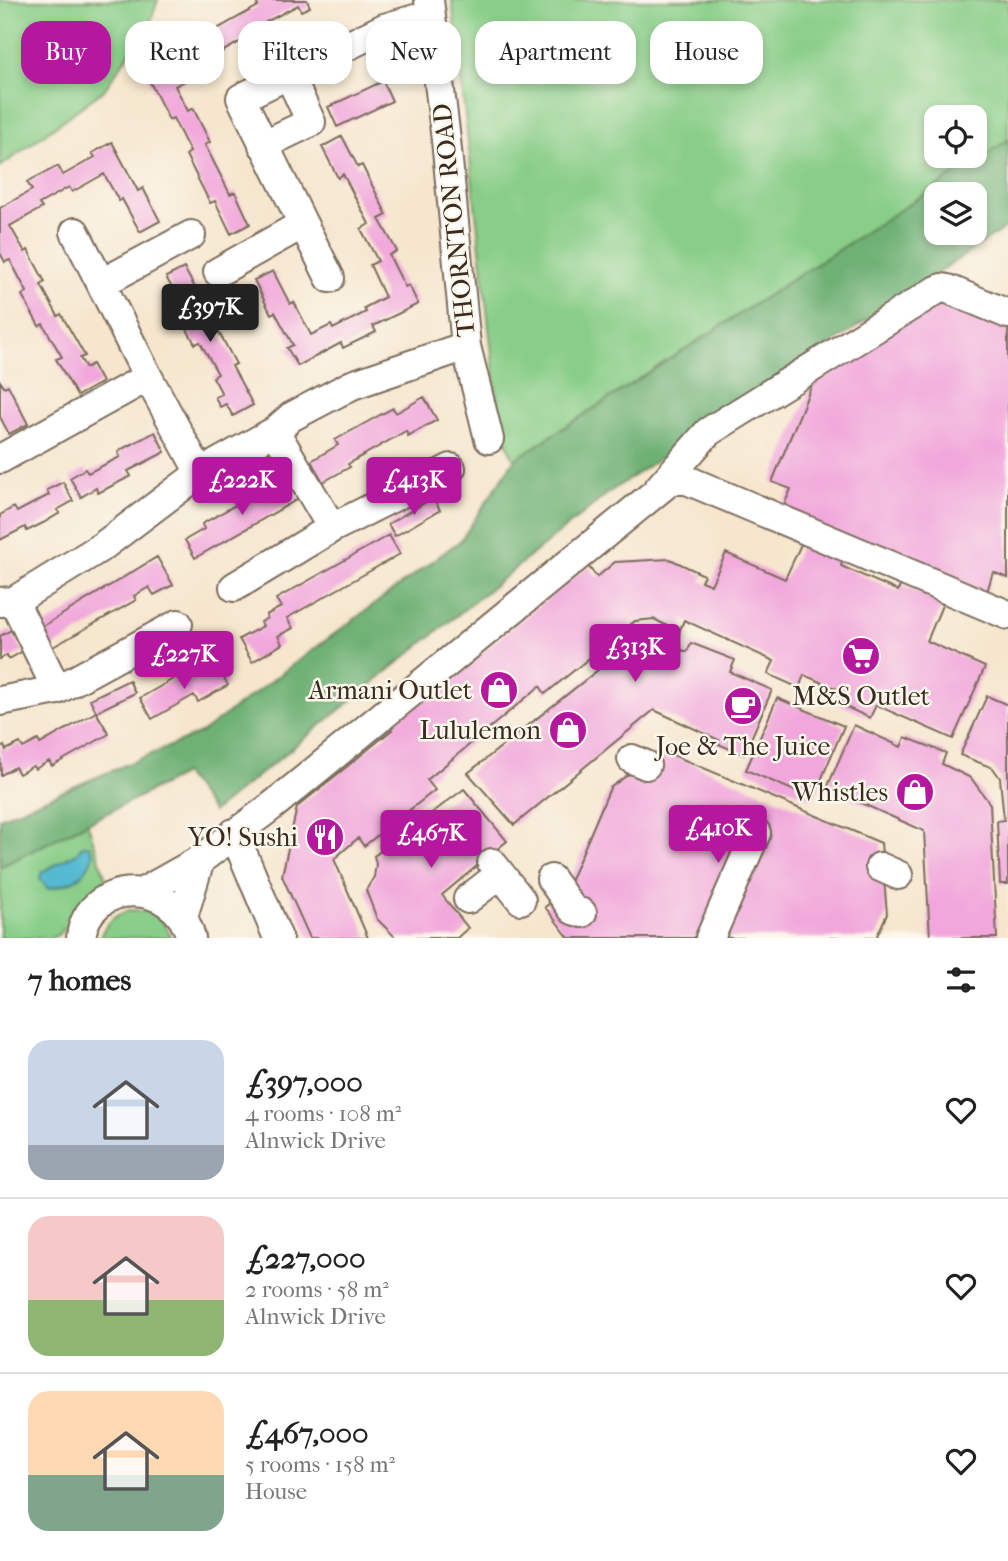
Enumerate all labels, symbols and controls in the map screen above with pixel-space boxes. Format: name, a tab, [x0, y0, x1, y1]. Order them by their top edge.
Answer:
chip: Buy	[21, 21, 111, 84]
chip: Rent	[125, 21, 224, 84]
chip: Filters	[238, 21, 352, 84]
chip: New	[366, 21, 461, 84]
chip: Apartment	[475, 21, 636, 84]
chip: House	[650, 21, 763, 84]
street label: THORNTON ROAD	[426, 102, 482, 338]
map controls	[924, 105, 987, 245]
button: locate	[924, 105, 987, 168]
button: layers	[924, 182, 987, 245]
pin: £397K	[161, 284, 259, 344]
text: £397K	[178, 293, 242, 320]
pin: £222K	[193, 458, 291, 517]
pin: £413K	[365, 458, 463, 517]
text: £222K	[208, 466, 276, 493]
text: £413K	[382, 466, 446, 493]
pin: £313K	[586, 624, 684, 684]
pin: £227K	[135, 632, 233, 691]
text: £313K	[605, 633, 665, 660]
supermarket icon: M&S Outlet	[840, 635, 882, 677]
text: £227K	[151, 640, 217, 667]
shop icon: Armani Outlet	[478, 669, 520, 711]
place label: Armani Outlet	[307, 675, 473, 706]
place label: M&S Outlet	[792, 681, 931, 712]
cafe icon: Joe & The Juice	[722, 685, 764, 727]
shop icon: Lululemon	[547, 709, 589, 751]
place label: Lululemon	[419, 715, 541, 746]
place label: Joe & The Juice	[654, 731, 830, 762]
shop icon: Whistles	[894, 771, 936, 813]
place label: Whistles	[791, 777, 888, 808]
pin: £410K	[669, 806, 767, 865]
pin: £467K	[382, 810, 480, 870]
text: £410K	[685, 814, 751, 841]
restaurant icon: YO! Sushi	[304, 816, 346, 858]
text: £467K	[396, 819, 466, 846]
place label: YO! Sushi	[187, 822, 298, 853]
icon: filters	[942, 961, 980, 999]
text: 7 homes	[28, 963, 131, 998]
text: £397,000	[245, 1065, 363, 1100]
icon: home	[84, 1068, 168, 1152]
icon: heart	[942, 1091, 980, 1129]
text: 4 rooms · 108 m²	[245, 1100, 401, 1127]
text: Alnwick Drive	[245, 1127, 386, 1154]
text: £227,000	[245, 1241, 366, 1276]
icon: home	[84, 1244, 168, 1328]
icon: heart	[942, 1267, 980, 1305]
text: 2 rooms · 58 m²	[245, 1276, 389, 1303]
text: Alnwick Drive	[245, 1303, 386, 1330]
text: £467,000	[245, 1416, 369, 1451]
icon: home	[84, 1419, 168, 1503]
icon: heart	[942, 1442, 980, 1480]
text: 5 rooms · 158 m²	[245, 1451, 395, 1478]
text: House	[245, 1478, 307, 1505]

